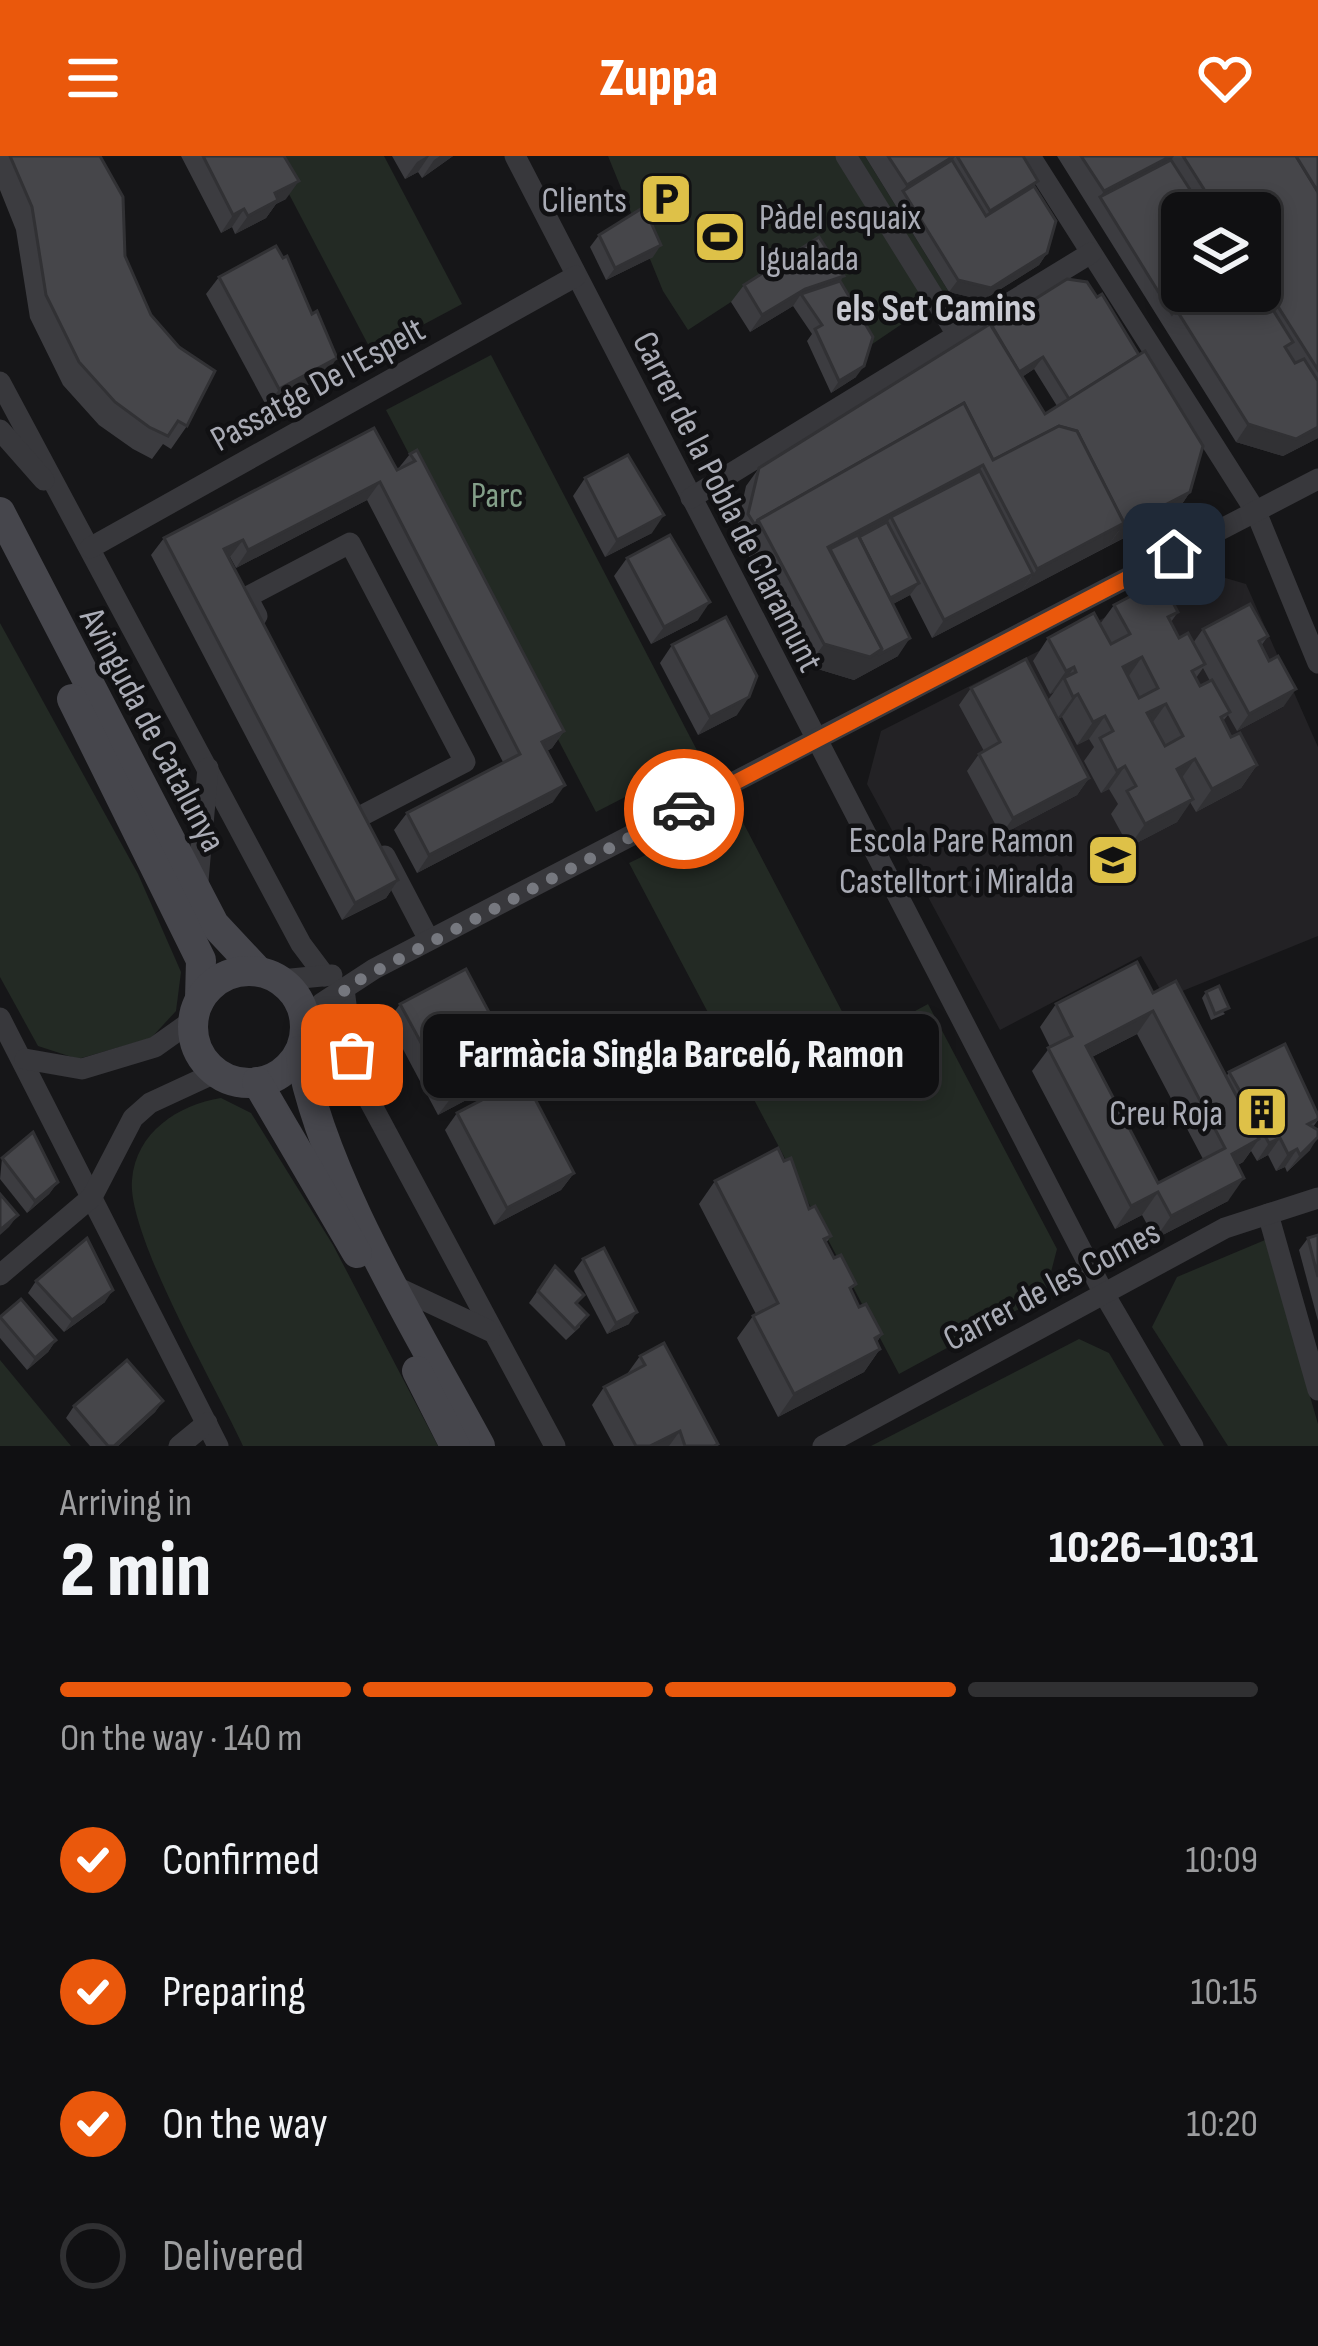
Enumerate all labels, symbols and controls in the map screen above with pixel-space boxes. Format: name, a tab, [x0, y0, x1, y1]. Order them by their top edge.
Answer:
icon: menu	[60, 45, 126, 111]
icon: heart	[1192, 45, 1258, 111]
text: Zuppa	[600, 46, 718, 111]
parking icon: Clients	[638, 171, 694, 227]
place label: Clients	[542, 180, 627, 223]
map controls	[1161, 192, 1281, 312]
button: layers	[1161, 192, 1281, 312]
place label: Pàdel esquaix Igualada	[759, 197, 921, 281]
sports icon: Pàdel esquaix Igualada	[692, 209, 748, 265]
district label: els Set Camins	[836, 286, 1036, 333]
street label: Passatge De l'Espelt	[204, 309, 433, 462]
street label: Carrer de la Pobla de Claramunt	[622, 325, 831, 679]
park label: Parc	[471, 475, 523, 518]
pin	[1123, 503, 1225, 605]
icon: home	[1141, 521, 1207, 587]
street label: Avinguda de Catalunya	[69, 600, 234, 859]
courier	[624, 749, 744, 869]
icon: car	[651, 776, 717, 842]
place label: Escola Pare Ramon Castelltort i Miralda	[839, 820, 1074, 904]
school or university icon: Escola Pare Ramon Castelltort i Miralda	[1085, 832, 1141, 888]
pin	[301, 1004, 403, 1106]
callout: Farmàcia Singla Barceló, Ramon	[424, 1013, 940, 1097]
icon: bag	[319, 1022, 385, 1088]
text: Farmàcia Singla Barceló, Ramon	[458, 1032, 904, 1079]
building icon: Creu Roja	[1234, 1084, 1290, 1140]
place label: Creu Roja	[1109, 1093, 1223, 1136]
street label: Carrer de les Comes	[937, 1211, 1168, 1361]
text: Arriving in	[60, 1480, 192, 1527]
text: 10:26–10:31	[1049, 1521, 1258, 1576]
text: 2 min	[60, 1525, 211, 1618]
text: On the way · 140 m	[60, 1715, 302, 1762]
icon: check	[60, 1827, 126, 1893]
text: Confirmed	[162, 1833, 320, 1888]
text: 10:09	[1185, 1837, 1258, 1884]
icon: check	[60, 1959, 126, 2025]
text: Preparing	[162, 1965, 306, 2020]
text: 10:15	[1191, 1969, 1258, 2016]
icon: check	[60, 2091, 126, 2157]
text: On the way	[162, 2097, 328, 2152]
text: 10:20	[1187, 2101, 1258, 2148]
text: Delivered	[162, 2229, 304, 2284]

